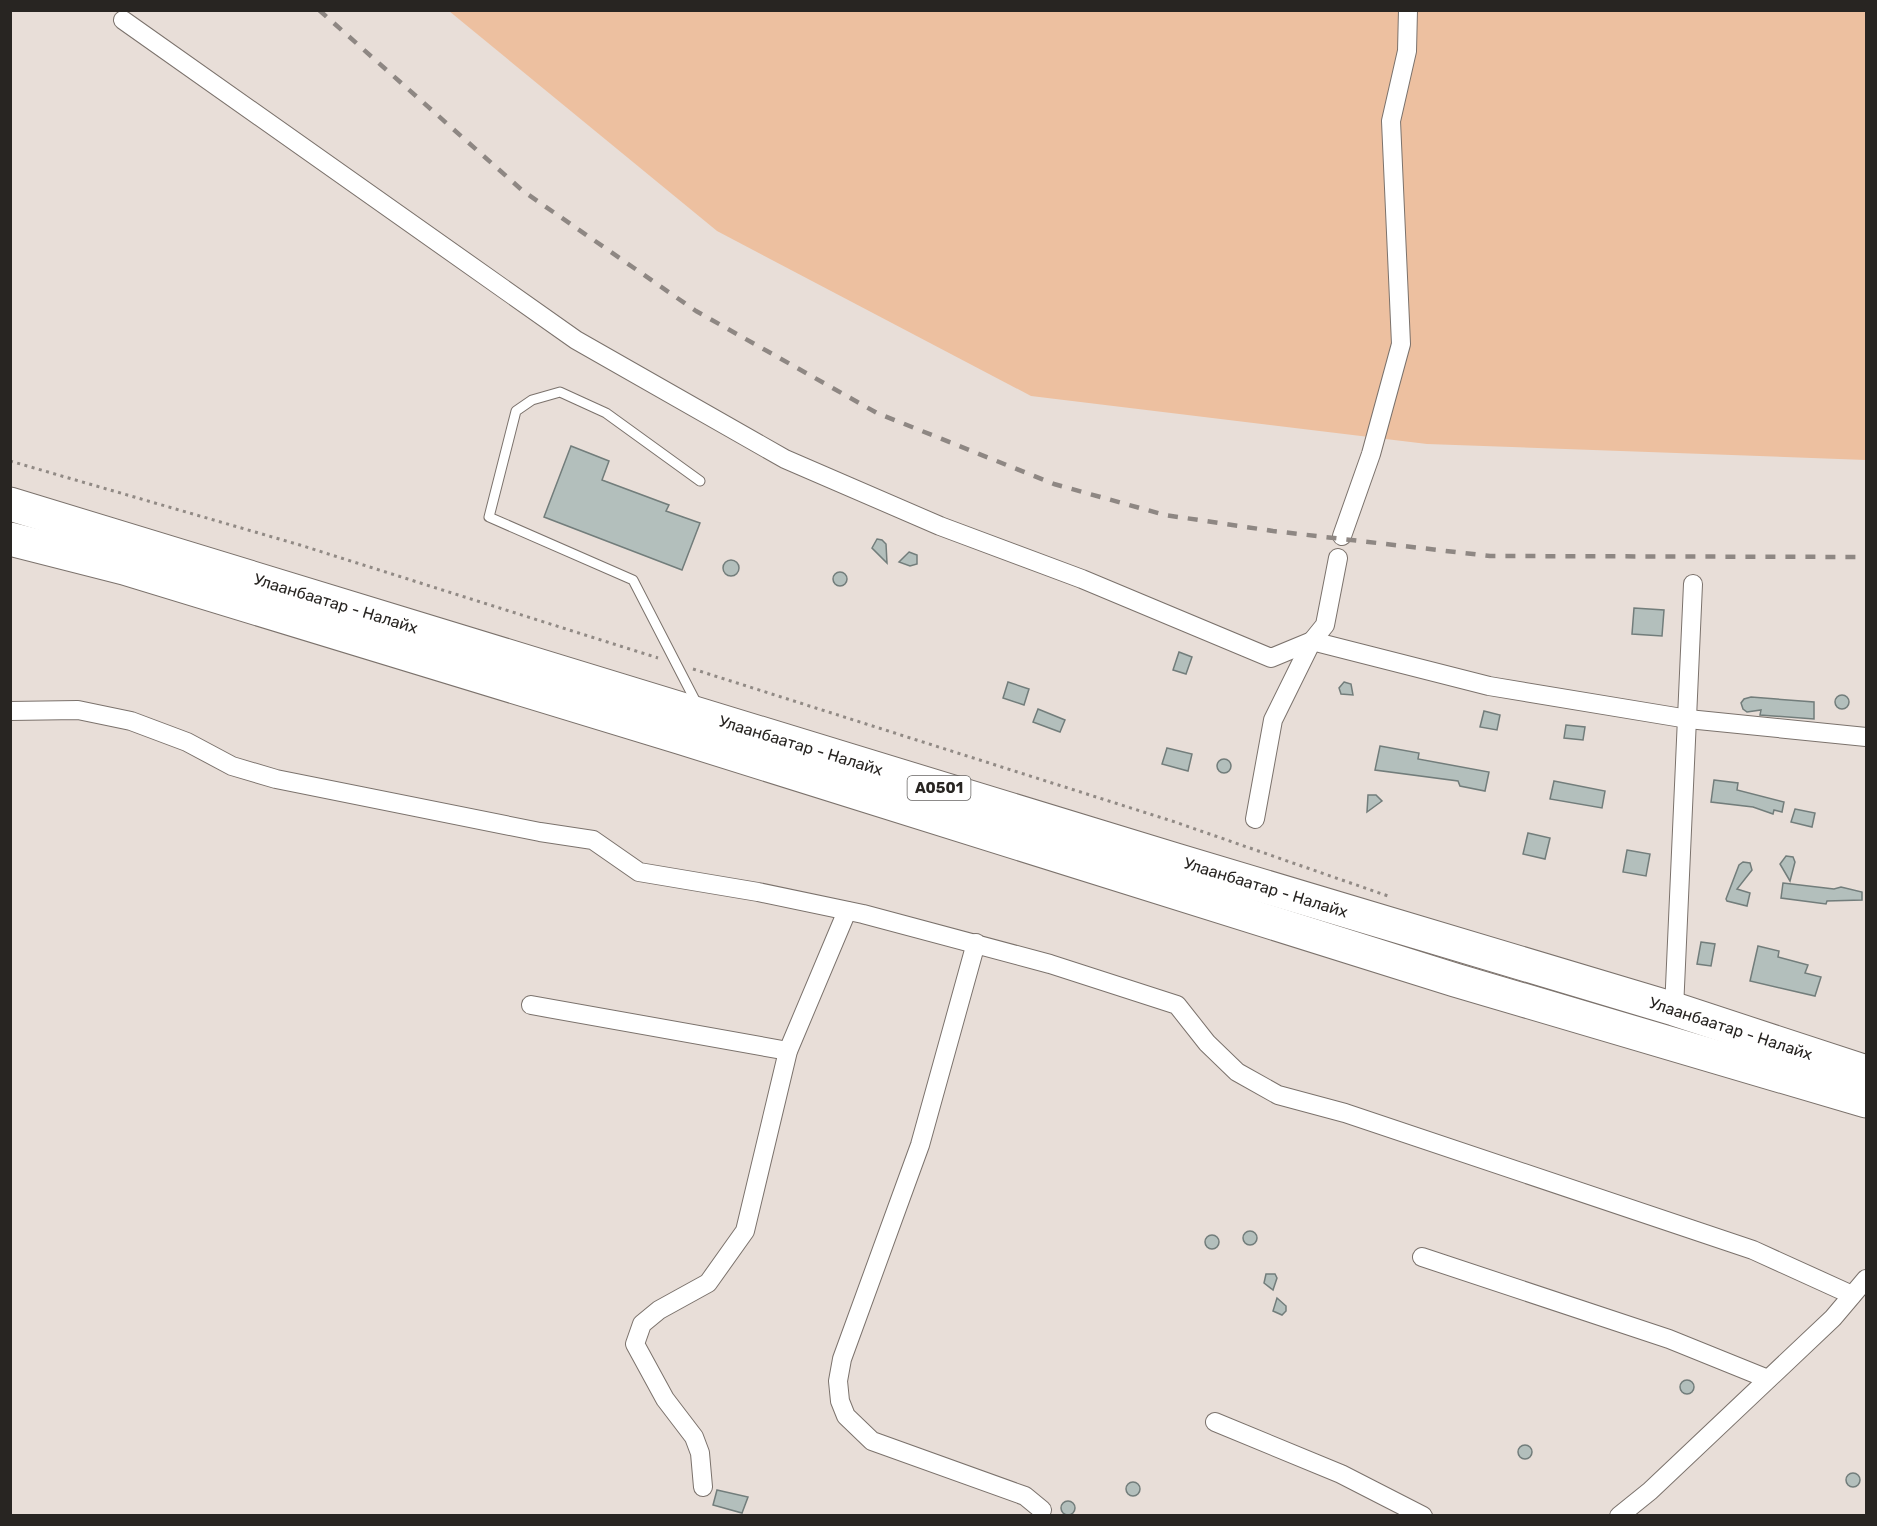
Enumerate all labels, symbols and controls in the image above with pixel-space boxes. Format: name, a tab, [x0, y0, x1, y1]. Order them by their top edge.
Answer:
street label: Улаанбаатар - Налайх	[251, 569, 421, 638]
street label: Улаанбаатар - Налайх	[716, 711, 886, 780]
road number: A0501	[908, 776, 970, 800]
street label: Улаанбаатар - Налайх	[1181, 853, 1351, 922]
street label: Улаанбаатар - Налайх	[1647, 993, 1815, 1064]

